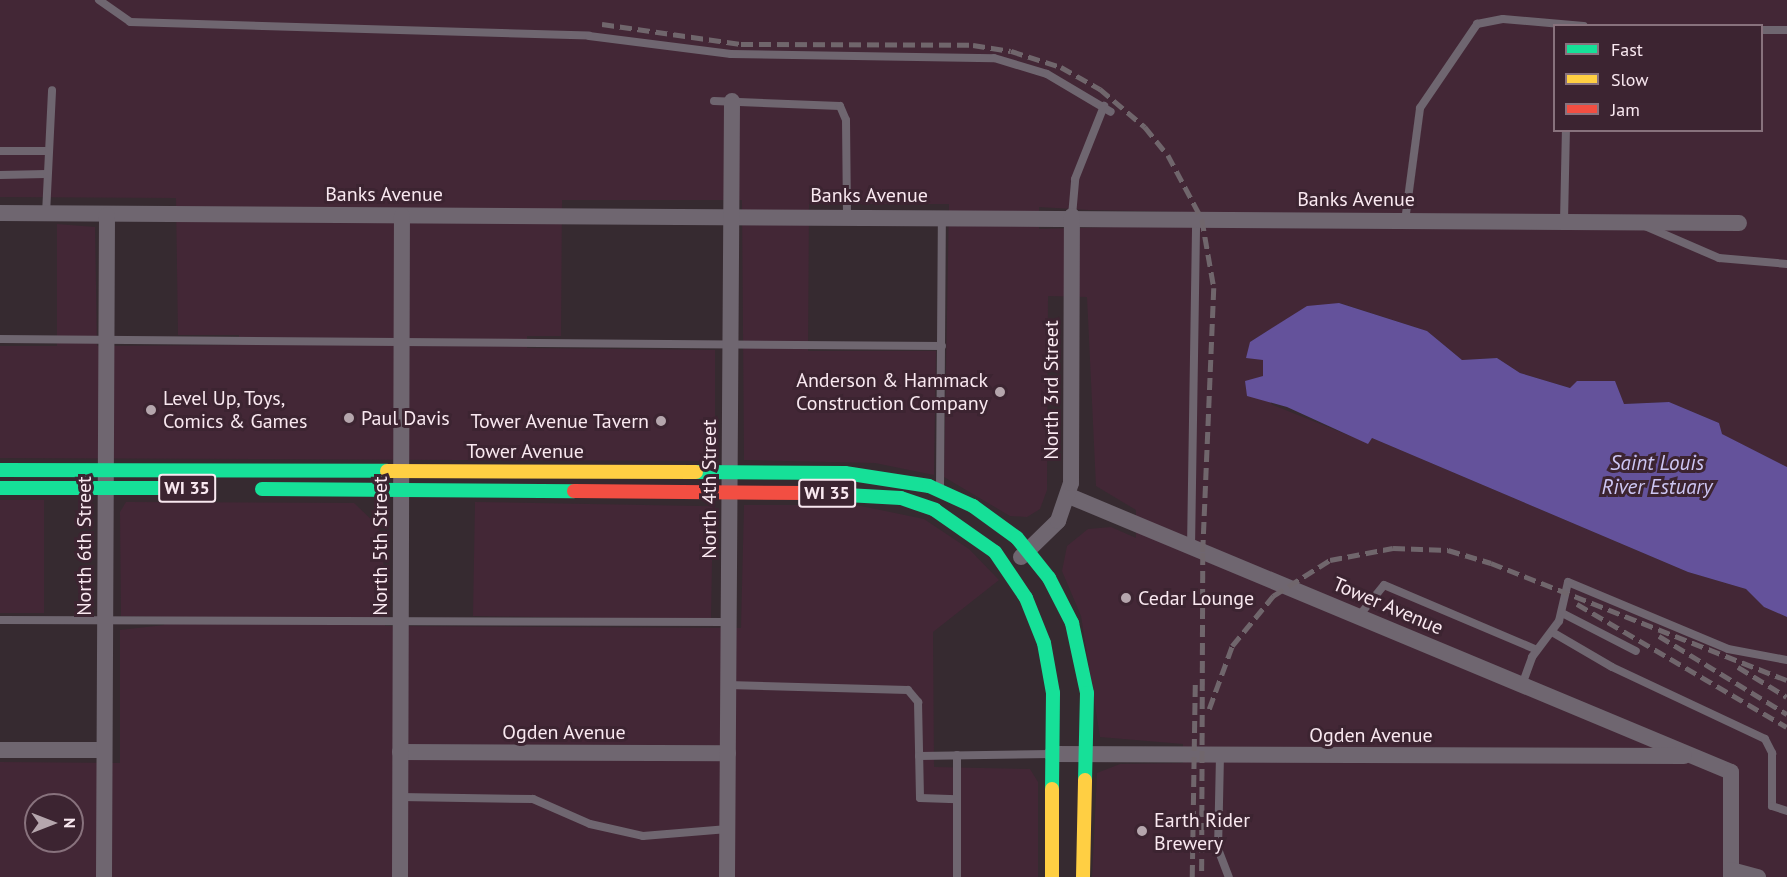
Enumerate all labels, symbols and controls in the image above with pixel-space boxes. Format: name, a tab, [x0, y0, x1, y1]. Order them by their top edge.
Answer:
legend	[1553, 24, 1763, 132]
text: Fast	[1611, 38, 1643, 61]
text: Slow	[1611, 68, 1649, 91]
text: Jam	[1611, 98, 1640, 121]
street label: Banks Avenue	[325, 182, 443, 206]
street label: Banks Avenue	[810, 183, 928, 207]
street label: Banks Avenue	[1297, 187, 1415, 211]
street label: North 3rd Street	[1039, 320, 1063, 460]
place label: Anderson & Hammack Construction Company	[796, 368, 988, 415]
marker: Anderson & Hammack Construction Company	[993, 385, 1007, 399]
place label: Level Up, Toys, Comics & Games	[163, 386, 307, 433]
marker: Level Up, Toys, Comics & Games	[144, 403, 158, 417]
place label: Paul Davis	[361, 406, 450, 430]
place label: Tower Avenue Tavern	[469, 409, 649, 433]
marker: Paul Davis	[342, 411, 356, 425]
marker: Tower Avenue Tavern	[654, 414, 668, 428]
street label: North 4th Street	[697, 419, 721, 559]
street label: Tower Avenue	[466, 439, 584, 463]
water label: Saint Louis River Estuary	[1602, 450, 1712, 500]
road number: WI 35	[157, 473, 217, 503]
street label: North 6th Street	[72, 476, 96, 616]
street label: North 5th Street	[368, 476, 392, 616]
road number: WI 35	[797, 478, 857, 508]
street label: Tower Avenue	[1329, 572, 1447, 640]
place label: Cedar Lounge	[1138, 586, 1254, 610]
marker: Cedar Lounge	[1119, 591, 1133, 605]
street label: Ogden Avenue	[502, 720, 626, 744]
street label: Ogden Avenue	[1309, 723, 1433, 747]
north arrow	[24, 793, 84, 853]
place label: Earth Rider Brewery	[1154, 808, 1250, 855]
text: N	[60, 818, 80, 828]
marker: Earth Rider Brewery	[1135, 824, 1149, 838]

